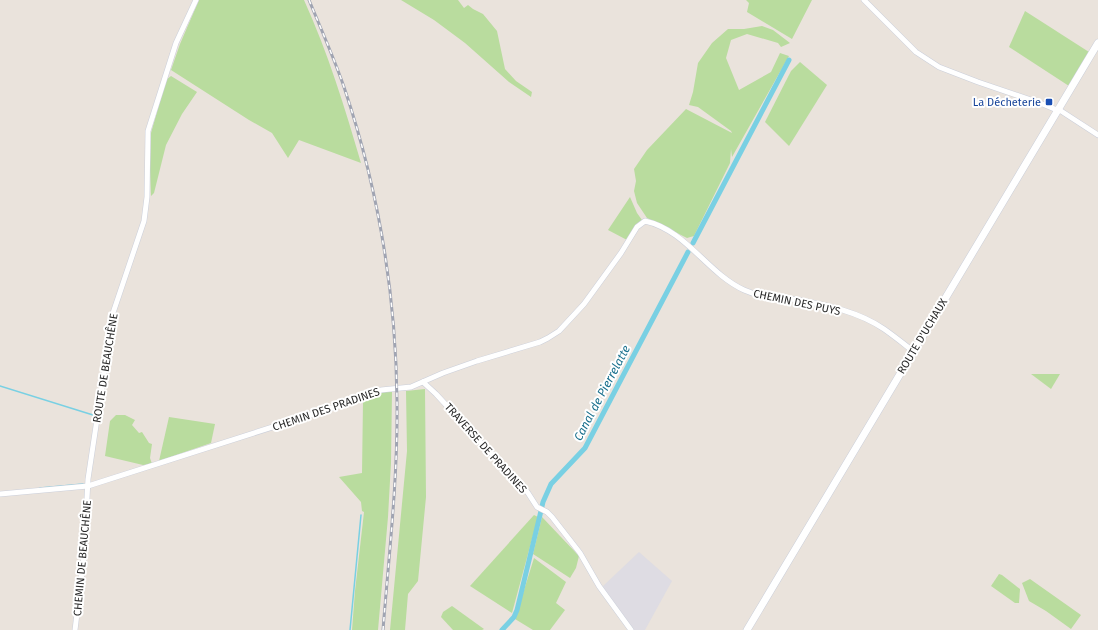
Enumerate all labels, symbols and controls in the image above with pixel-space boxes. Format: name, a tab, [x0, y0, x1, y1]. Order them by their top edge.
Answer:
place label: La Décheterie	[973, 96, 1041, 109]
marker: La Décheterie	[1044, 97, 1054, 107]
street label: CHEMIN DES PUYS	[752, 287, 842, 318]
street label: ROUTE D'UCHAUX	[895, 296, 950, 376]
street label: ROUTE DE BEAUCHÊNE	[90, 312, 121, 424]
water label: Canal de Pierrelatte	[571, 343, 633, 443]
street label: CHEMIN DES PRADINES	[271, 385, 381, 434]
street label: TRAVERSE DE PRADINES	[442, 401, 530, 496]
street label: CHEMIN DE BEAUCHÊNE	[71, 499, 94, 617]

